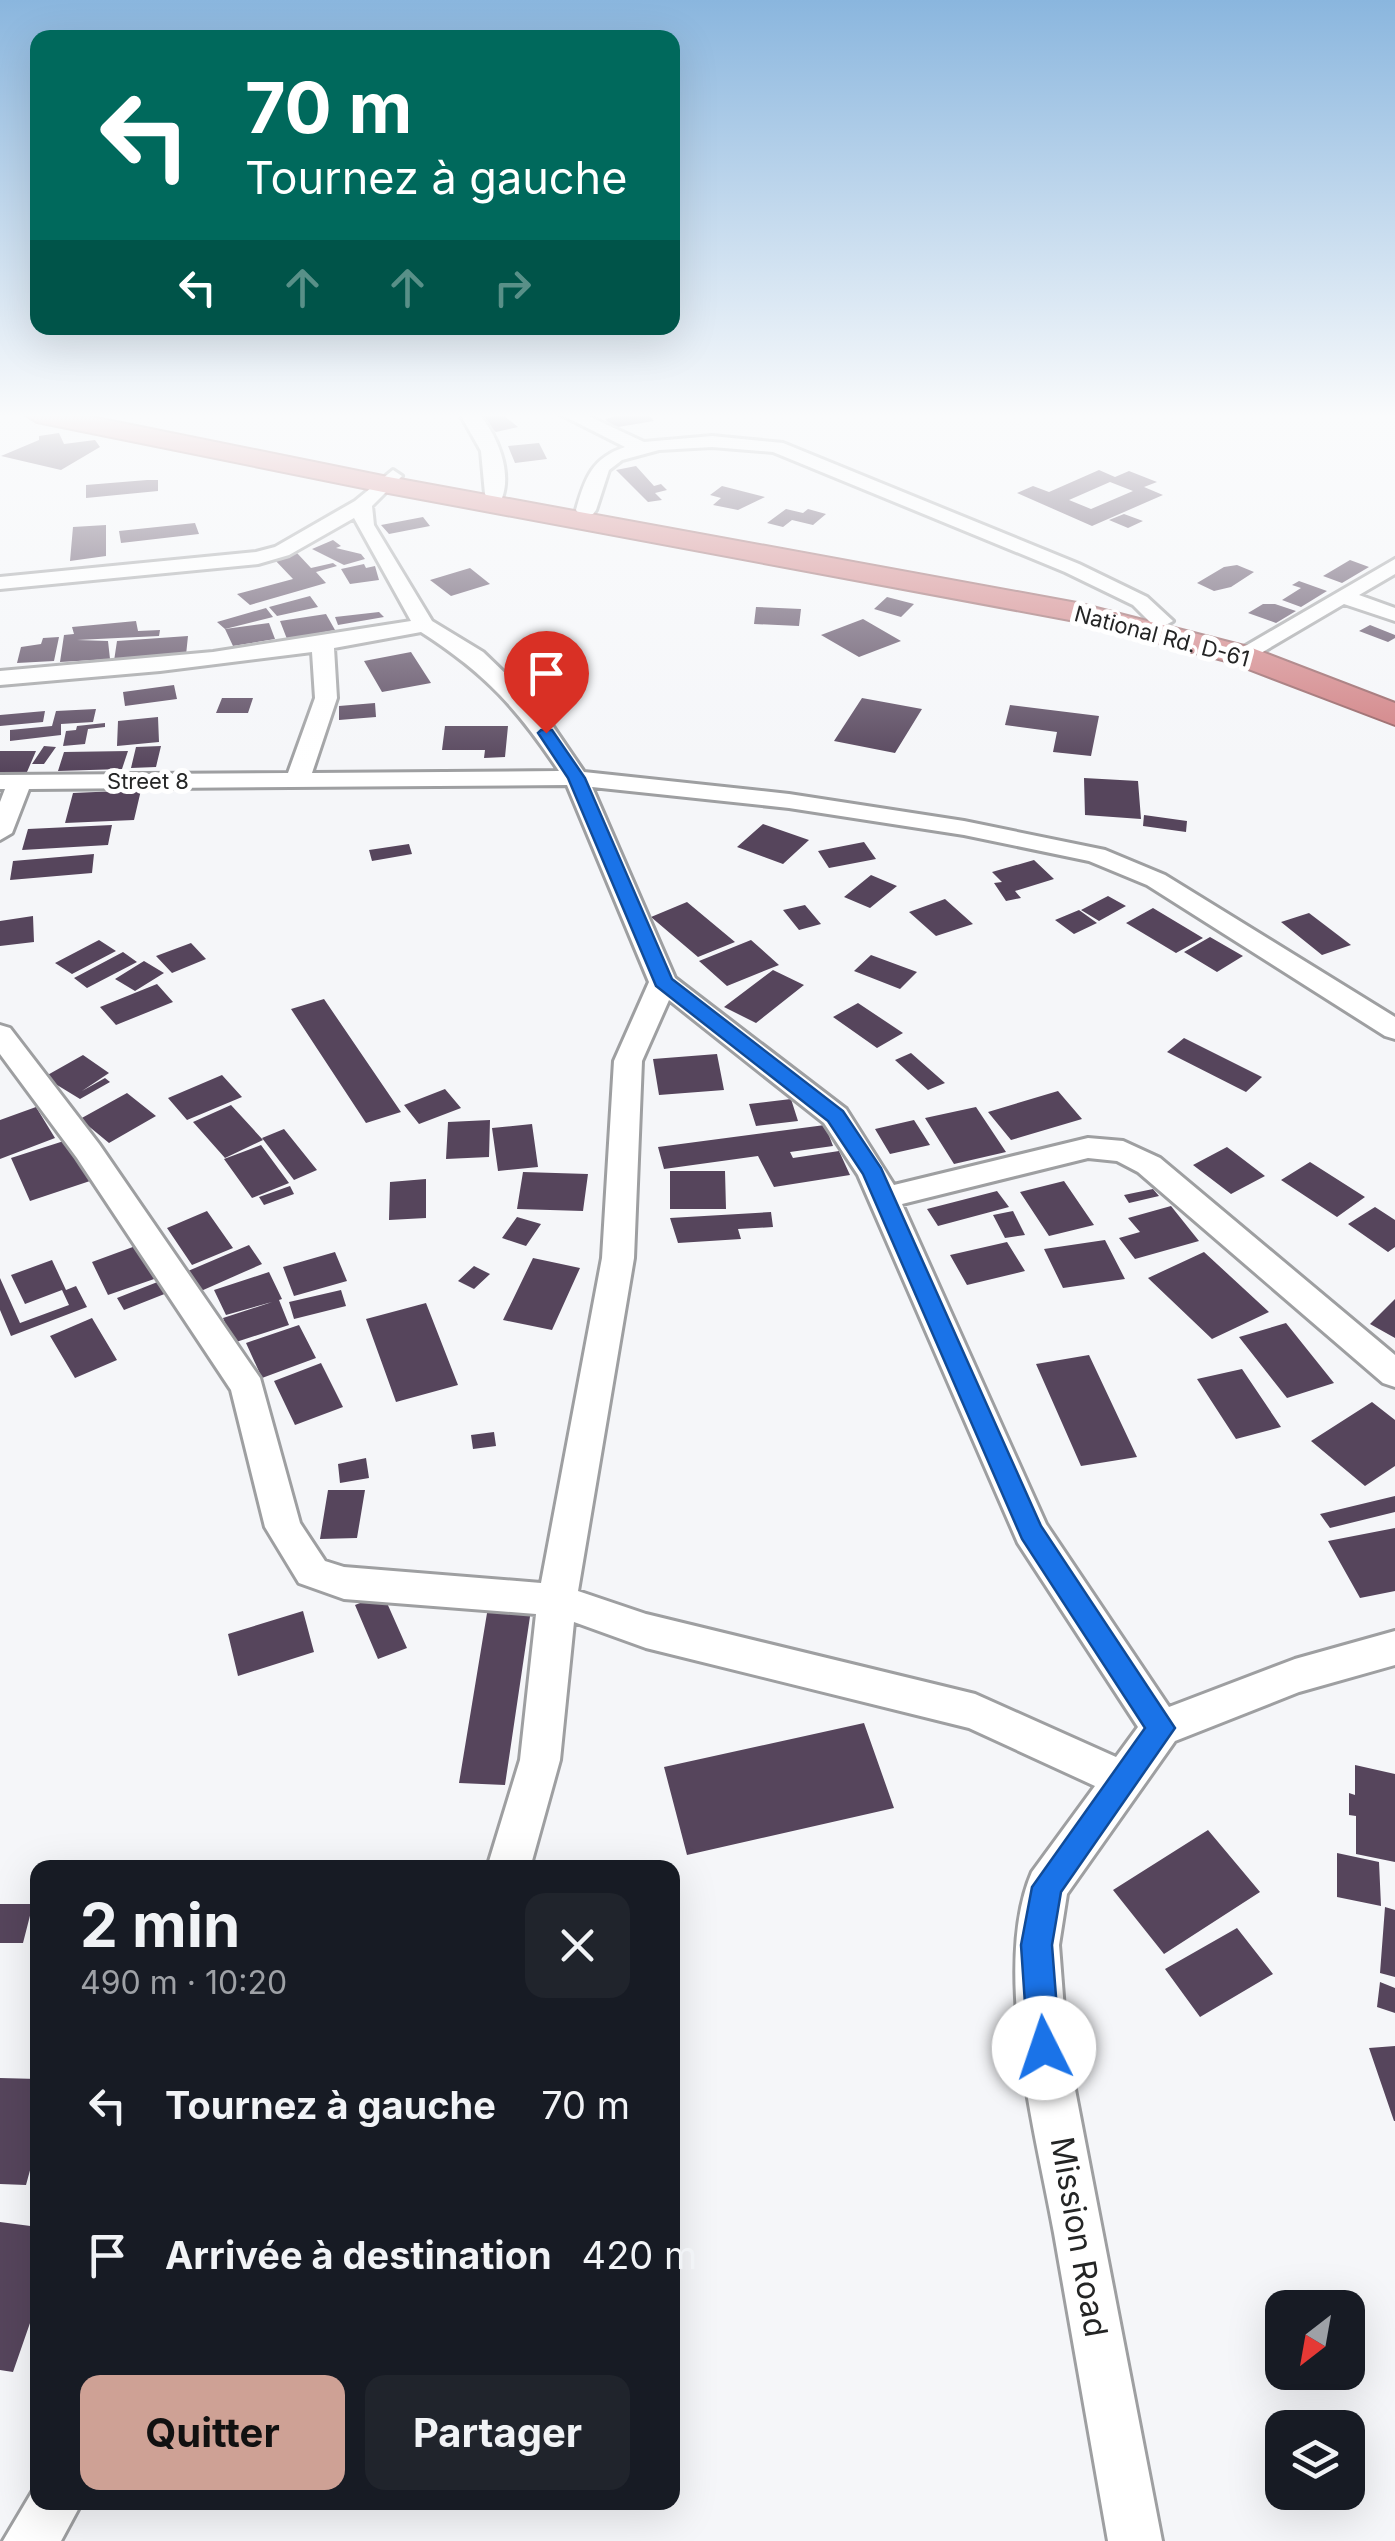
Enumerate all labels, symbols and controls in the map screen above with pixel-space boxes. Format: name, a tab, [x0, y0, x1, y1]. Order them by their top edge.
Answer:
text: 70 m	[245, 65, 412, 150]
icon: left	[80, 70, 210, 200]
text: Tournez à gauche	[245, 150, 627, 205]
icon: left	[170, 260, 225, 315]
icon: ahead	[275, 260, 330, 315]
icon: ahead	[380, 260, 435, 315]
icon: right	[485, 260, 540, 315]
street label: National Rd. D-61	[1072, 600, 1252, 672]
pin	[504, 631, 589, 734]
icon: arrive	[519, 646, 574, 701]
street label: Street 8	[107, 768, 189, 794]
text: 2 min	[80, 1889, 240, 1961]
button: close	[525, 1893, 630, 1998]
text: 490 m · 10:20	[80, 1963, 287, 2002]
position arrow	[992, 1996, 1096, 2100]
icon: left	[80, 2078, 135, 2133]
text: Tournez à gauche	[165, 2082, 496, 2128]
text: 70 m	[541, 2082, 630, 2128]
street label: Mission Road	[1043, 2134, 1116, 2340]
icon: arrive	[80, 2228, 135, 2283]
text: Arrivée à destination	[165, 2232, 552, 2278]
text: 420 m	[582, 2232, 697, 2278]
north arrow	[1265, 2290, 1365, 2390]
map controls	[1265, 2290, 1365, 2510]
button: Quitter	[80, 2375, 345, 2490]
button: Partager	[365, 2375, 630, 2490]
button: layers	[1265, 2410, 1365, 2510]

